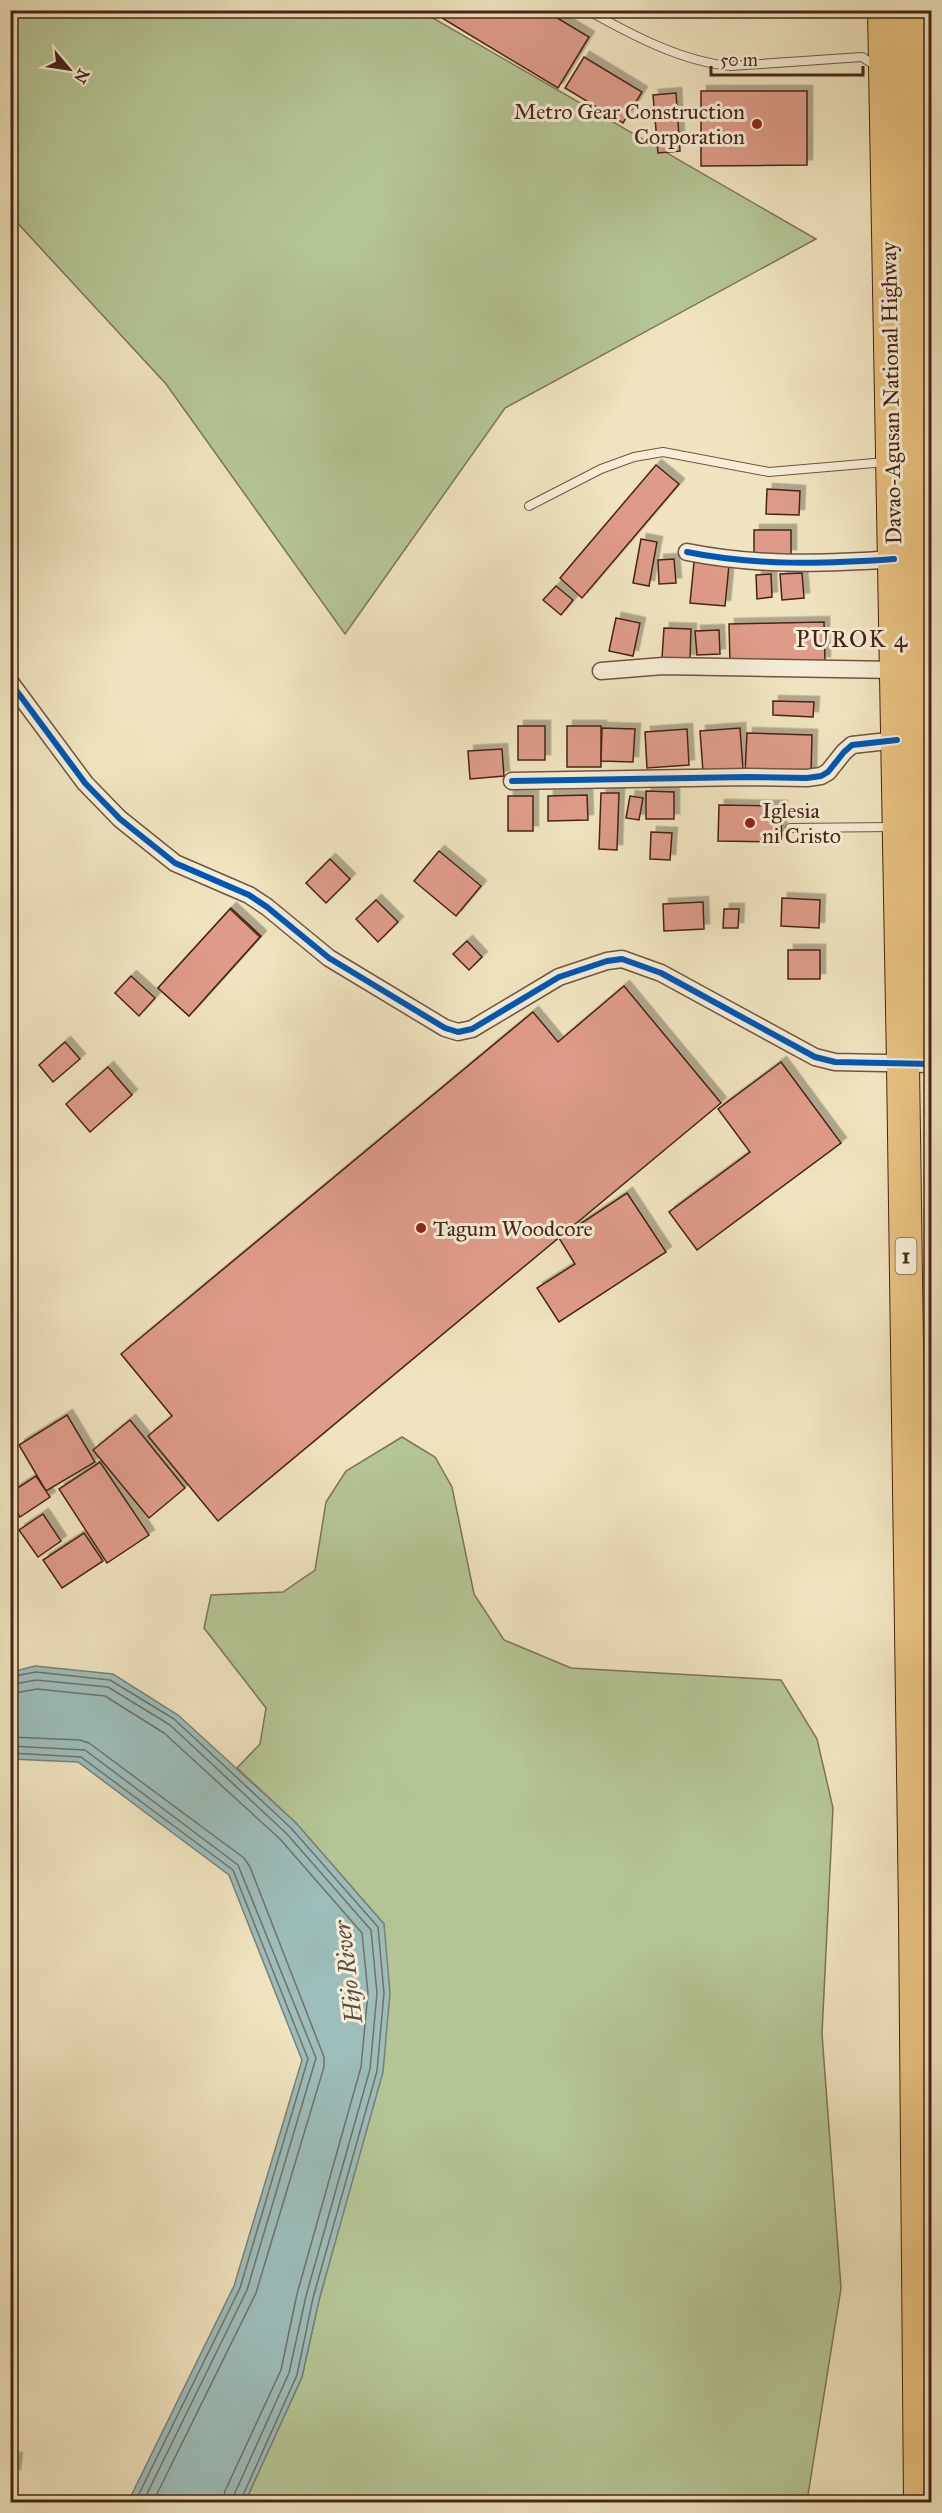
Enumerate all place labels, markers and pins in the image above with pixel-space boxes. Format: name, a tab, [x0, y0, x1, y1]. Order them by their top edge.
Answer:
place label: Metro Gear Construction Corporation	[514, 98, 745, 150]
marker: Metro Gear Construction Corporation	[750, 117, 764, 131]
place label: Iglesia ni Cristo	[762, 797, 841, 849]
marker: Iglesia ni Cristo	[743, 816, 757, 830]
place label: Tagum Woodcore	[433, 1215, 593, 1242]
marker: Tagum Woodcore	[414, 1221, 428, 1235]

